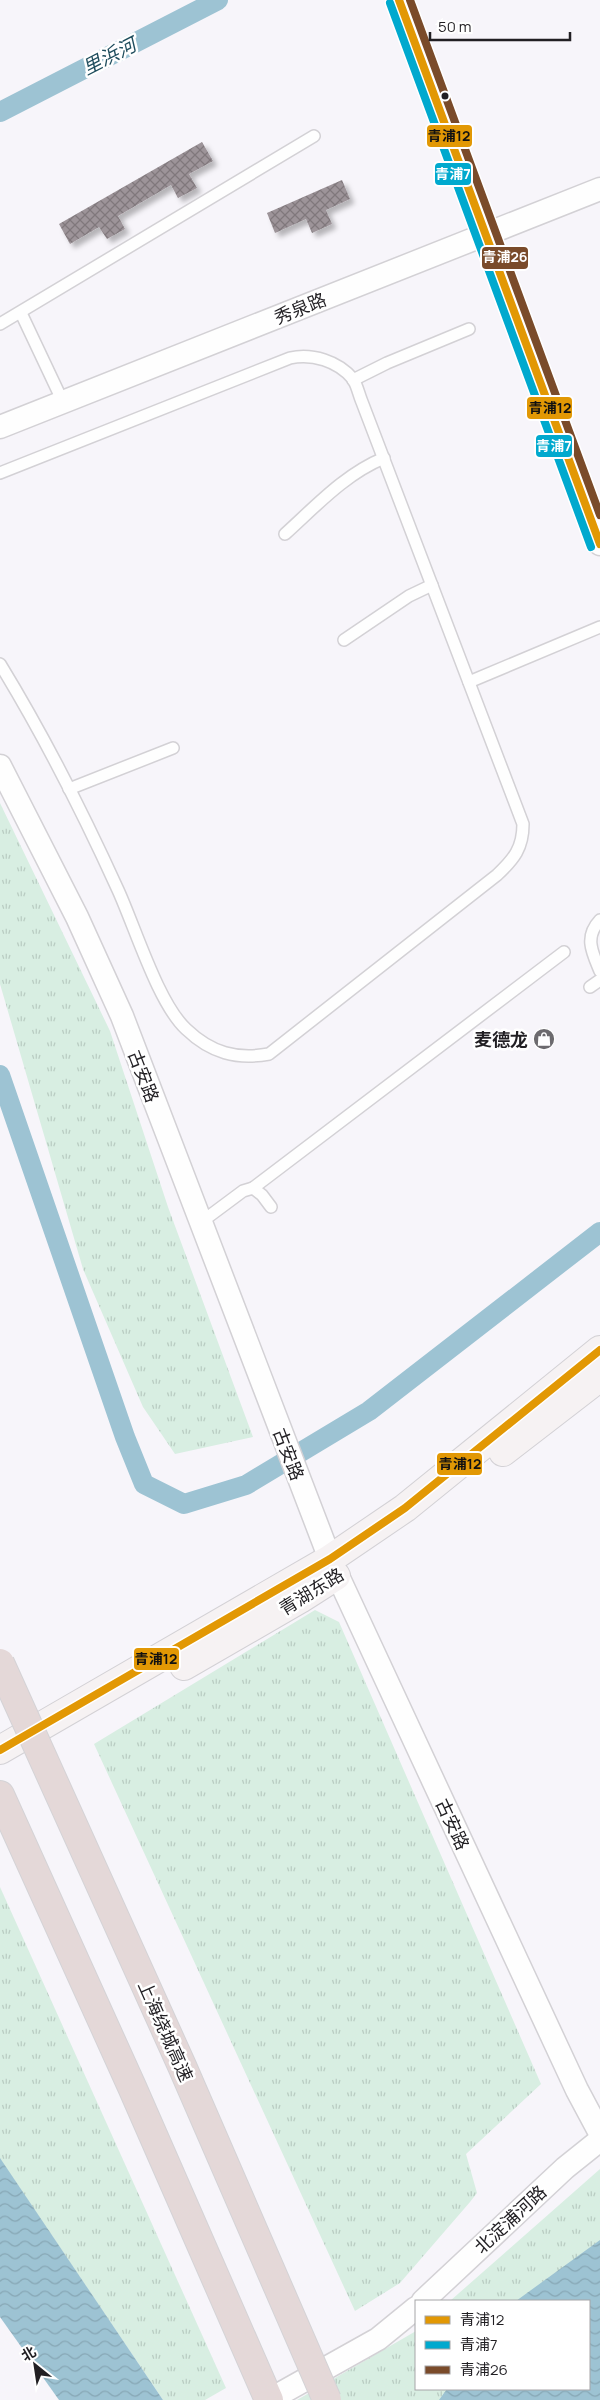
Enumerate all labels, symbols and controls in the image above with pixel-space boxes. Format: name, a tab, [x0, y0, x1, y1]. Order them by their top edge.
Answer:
scale bar	[430, 10, 570, 42]
text: 50 m	[438, 16, 472, 37]
water label: 里浜河	[78, 30, 144, 81]
unlabelled marker	[440, 91, 450, 101]
line badge: 青浦12	[426, 124, 473, 148]
text: 青浦12	[428, 126, 470, 145]
line badge: 青浦7	[434, 162, 472, 186]
text: 青浦7	[435, 164, 471, 183]
line badge: 青浦26	[481, 246, 529, 270]
text: 青浦26	[482, 247, 528, 266]
street label: 秀泉路	[270, 287, 330, 329]
line badge: 青浦12	[526, 396, 573, 420]
text: 青浦12	[529, 398, 571, 417]
line badge: 青浦7	[535, 434, 573, 458]
text: 青浦7	[536, 436, 572, 455]
place label: 麦德龙	[474, 1027, 528, 1051]
shop icon: 麦德龙	[532, 1027, 556, 1051]
street label: 古安路	[123, 1046, 165, 1106]
street label: 古安路	[268, 1424, 310, 1484]
line badge: 青浦12	[436, 1452, 483, 1476]
text: 青浦12	[439, 1454, 481, 1473]
street label: 青湖东路	[274, 1562, 348, 1620]
line badge: 青浦12	[133, 1647, 180, 1671]
text: 青浦12	[135, 1649, 177, 1668]
street label: 古安路	[431, 1794, 475, 1854]
street label: 上海绕城高速	[133, 1977, 199, 2085]
street label: 北淀浦河路	[469, 2180, 551, 2258]
legend	[415, 2300, 590, 2390]
text: 青浦12	[460, 2309, 504, 2330]
text: 青浦7	[460, 2334, 498, 2355]
north arrow	[10, 2340, 60, 2390]
text: 北	[17, 2342, 39, 2365]
text: 青浦26	[460, 2359, 508, 2380]

